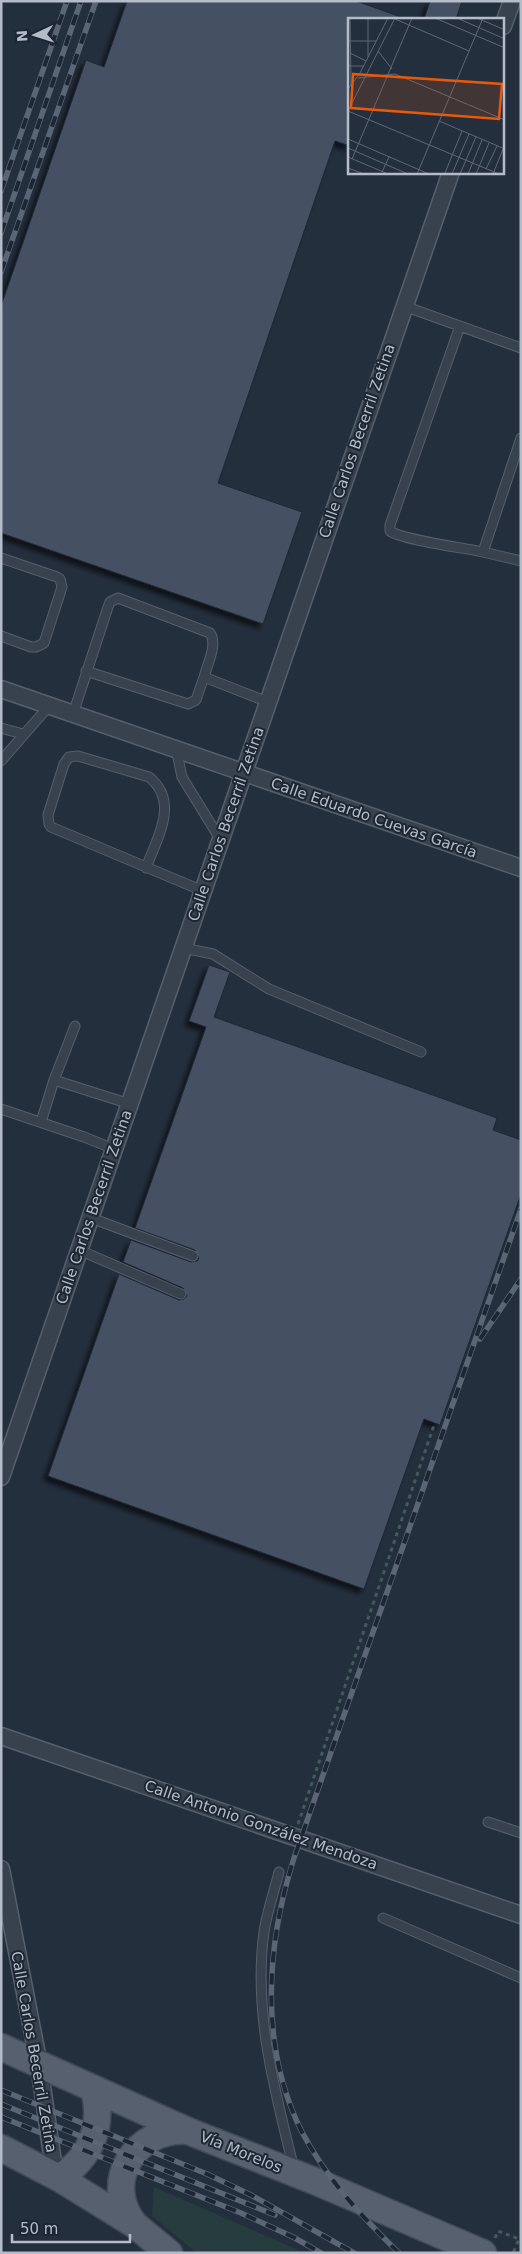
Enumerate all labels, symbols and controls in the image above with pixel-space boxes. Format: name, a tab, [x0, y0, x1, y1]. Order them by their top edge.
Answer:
north arrow	[10, 10, 60, 60]
inset map	[348, 18, 504, 174]
text: N	[14, 30, 30, 42]
street label: Calle Carlos Becerril Zetina	[315, 342, 399, 540]
street label: Calle Carlos Becerril Zetina	[184, 725, 268, 923]
street label: Calle Eduardo Cuevas García	[268, 774, 480, 862]
street label: Calle Carlos Becerril Zetina	[52, 1108, 136, 1306]
street label: Calle Antonio González Mendoza	[142, 1777, 380, 1873]
street label: Calle Carlos Becerril Zetina	[7, 1950, 61, 2154]
street label: Vía Morelos	[197, 2127, 285, 2177]
scale bar	[12, 2212, 130, 2244]
text: 50 m	[20, 2220, 58, 2238]

